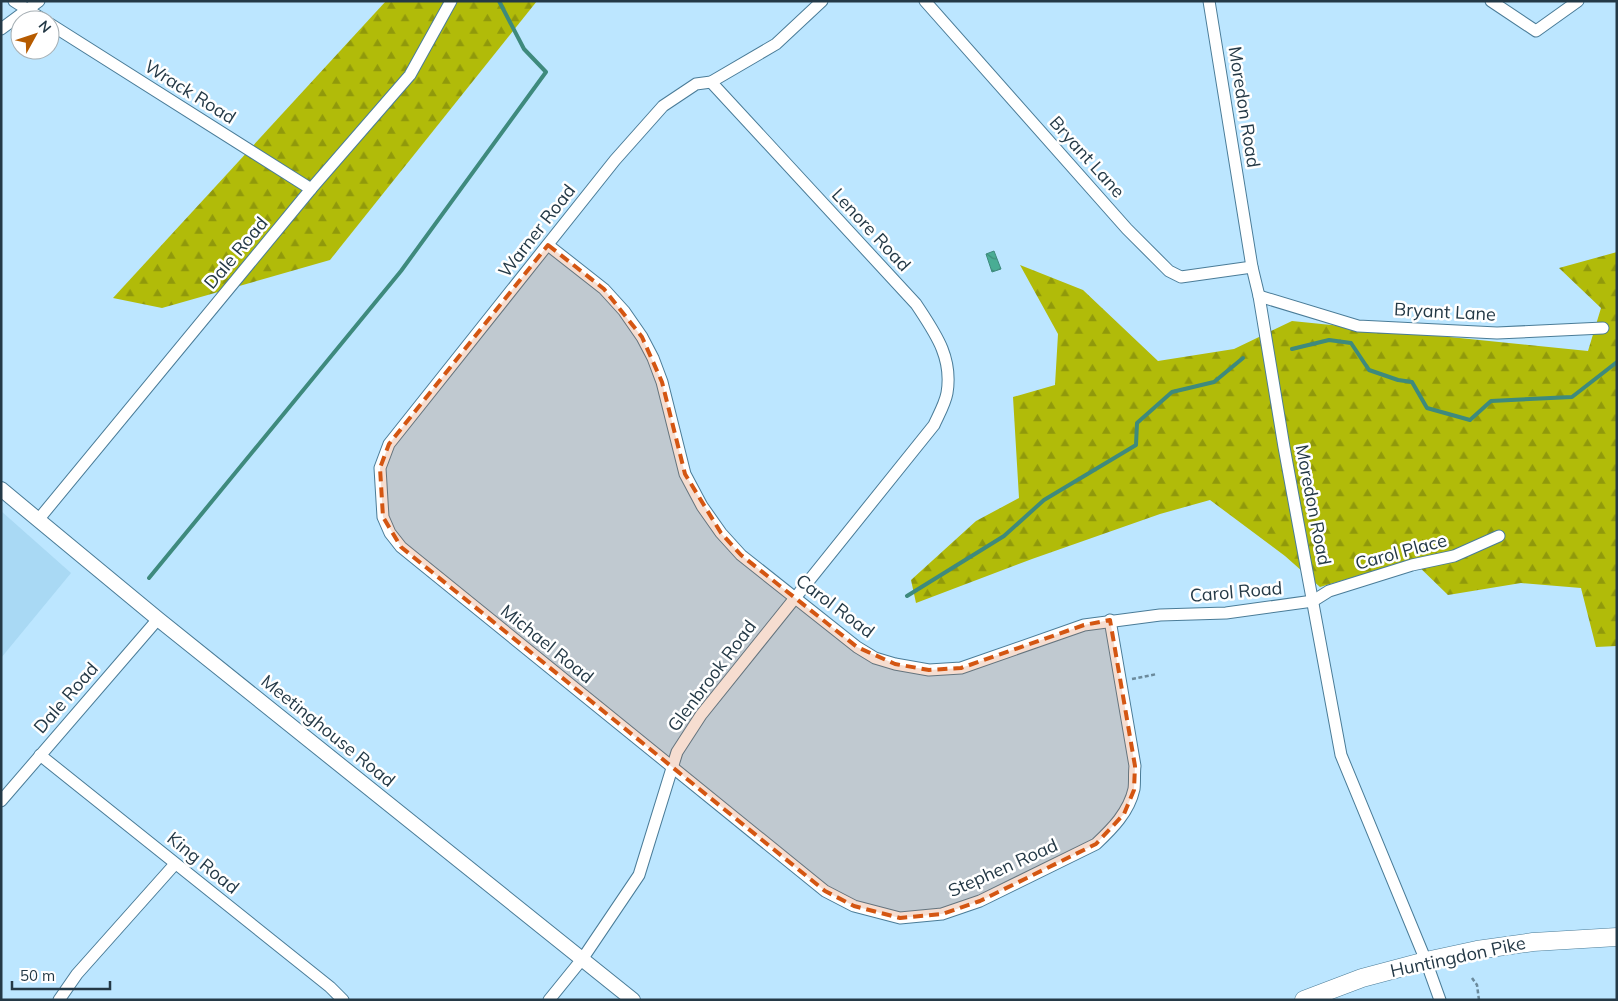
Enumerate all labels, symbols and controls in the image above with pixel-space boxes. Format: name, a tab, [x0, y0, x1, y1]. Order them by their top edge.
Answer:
north arrow	[10, 10, 60, 60]
text: N	[35, 17, 55, 36]
street label: Moredon Road	[1224, 45, 1265, 169]
street label: Wrack Road	[140, 54, 240, 129]
street label: Bryant Lane	[1045, 111, 1130, 202]
street label: Warner Road	[493, 179, 580, 282]
street label: Lenore Road	[827, 183, 916, 276]
street label: Dale Road	[199, 212, 272, 293]
street label: Bryant Lane	[1393, 297, 1497, 326]
street label: Moredon Road	[1291, 443, 1336, 567]
street label: Carol Place	[1353, 528, 1449, 575]
street label: Carol Road	[791, 569, 879, 643]
street label: Carol Road	[1189, 576, 1283, 607]
street label: Michael Road	[496, 599, 598, 688]
street label: Glenbrook Road	[662, 615, 761, 736]
street label: Dale Road	[28, 657, 103, 738]
street label: Meetinghouse Road	[257, 670, 400, 792]
street label: King Road	[163, 827, 244, 899]
street label: Stephen Road	[944, 833, 1061, 902]
street label: Huntingdon Pike	[1388, 931, 1528, 982]
scale bar	[12, 958, 110, 990]
text: 50 m	[20, 966, 55, 985]

